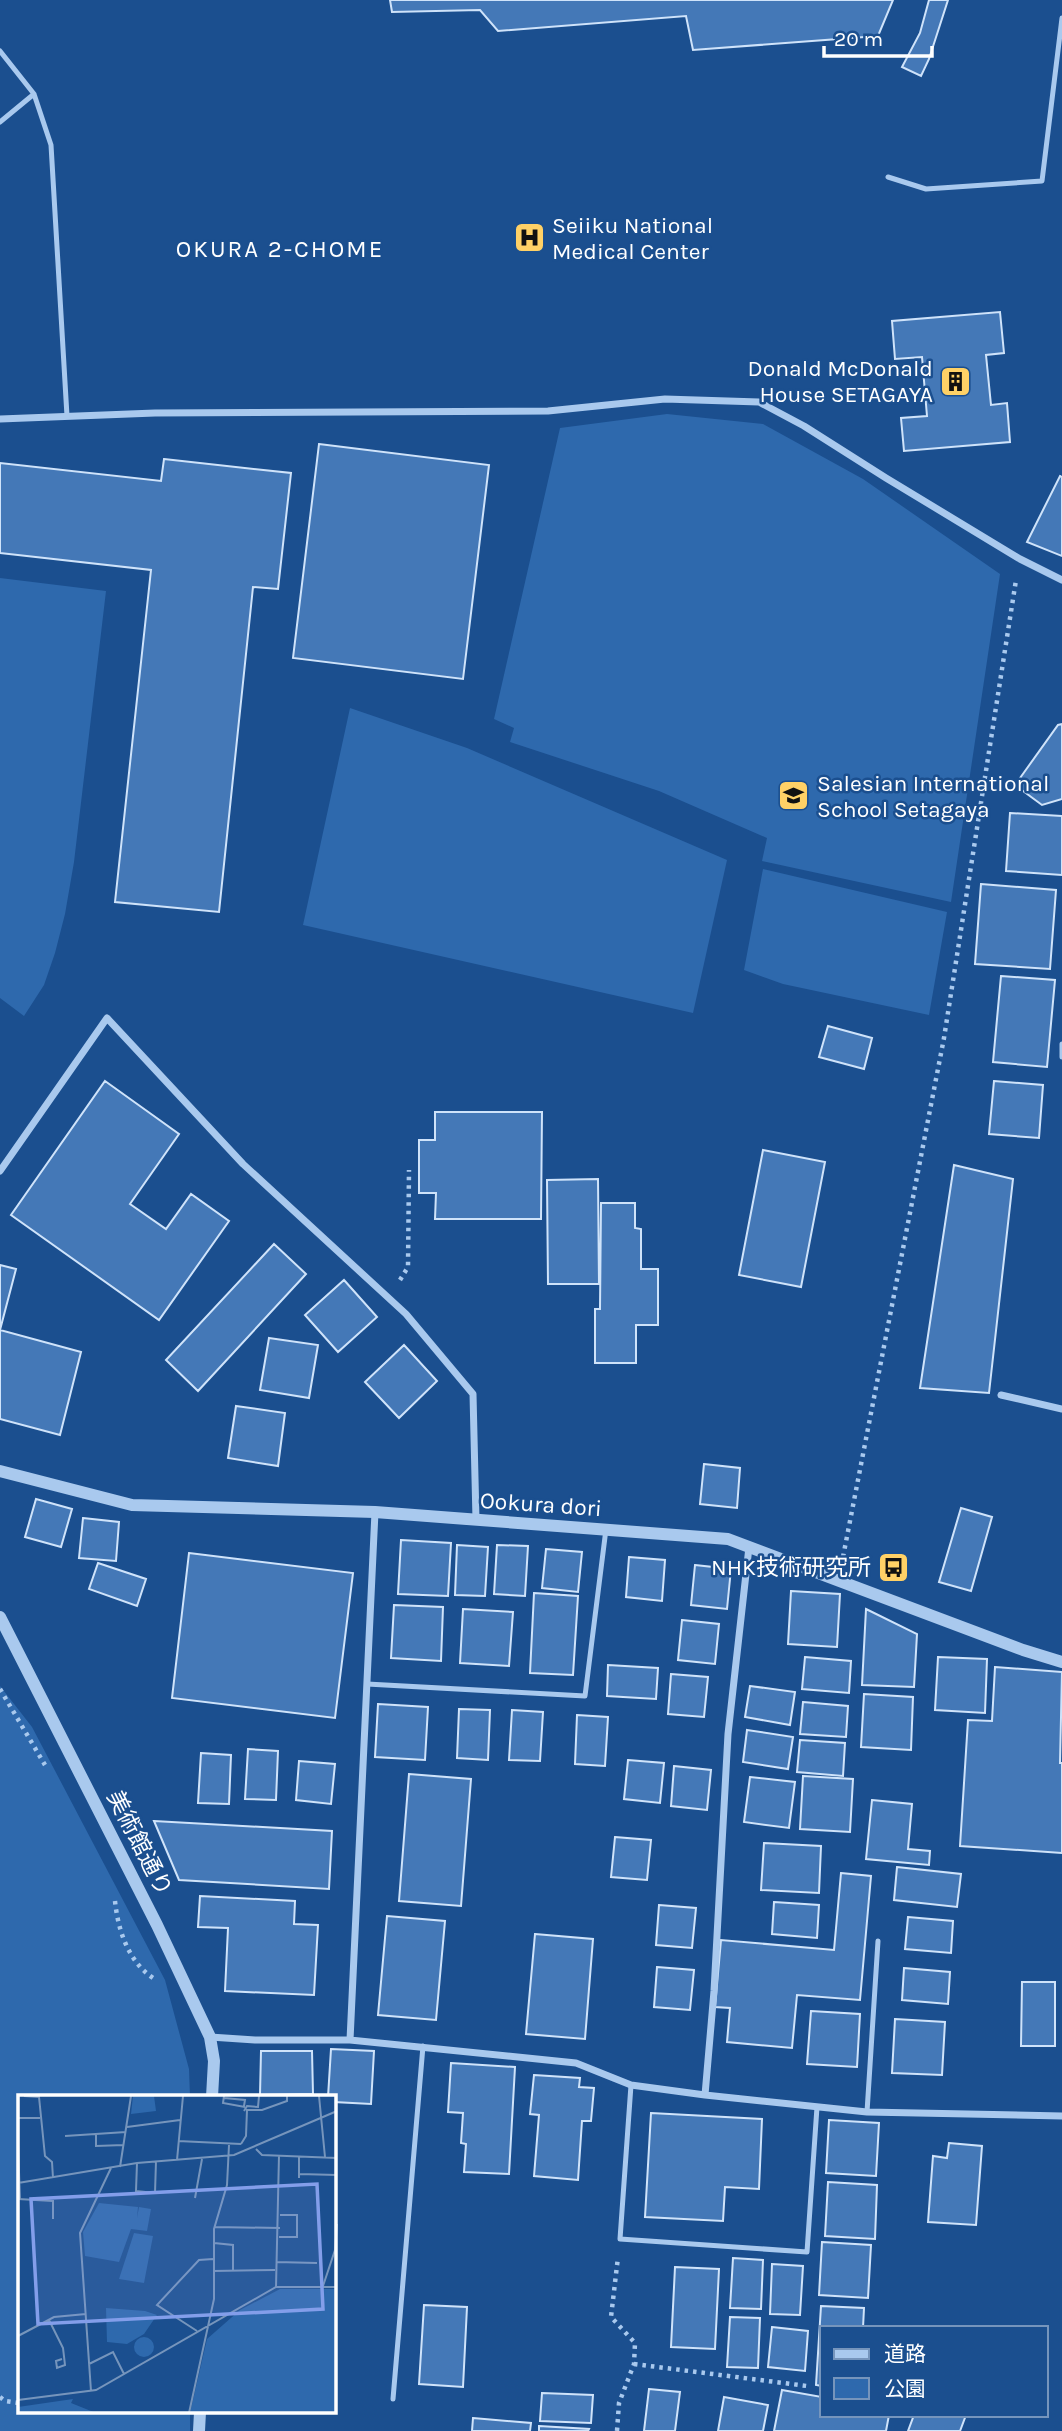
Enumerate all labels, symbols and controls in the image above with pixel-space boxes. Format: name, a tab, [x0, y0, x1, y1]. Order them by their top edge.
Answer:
scale bar	[824, 14, 932, 58]
text: 20 m	[834, 27, 883, 51]
place label: Seiiku National Medical Center	[552, 212, 713, 265]
hospital icon: Seiiku National Medical Center	[512, 221, 546, 255]
district label: OKURA 2-CHOME	[176, 235, 384, 263]
place label: Donald McDonald House SETAGAYA	[747, 355, 933, 408]
building icon: Donald McDonald House SETAGAYA	[939, 364, 973, 398]
place label: Salesian International School Setagaya	[817, 770, 1049, 823]
school or university icon: Salesian International School Setagaya	[777, 779, 811, 813]
street label: Ookura dori	[479, 1487, 603, 1522]
bus stop icon: NHK技術研究所	[877, 1550, 911, 1584]
place label: NHK技術研究所	[711, 1554, 871, 1581]
street label: 美術館通り	[101, 1786, 178, 1901]
inset map	[18, 2095, 336, 2414]
legend	[820, 2326, 1048, 2417]
text: 道路	[884, 2342, 926, 2366]
text: 公園	[884, 2377, 926, 2401]

